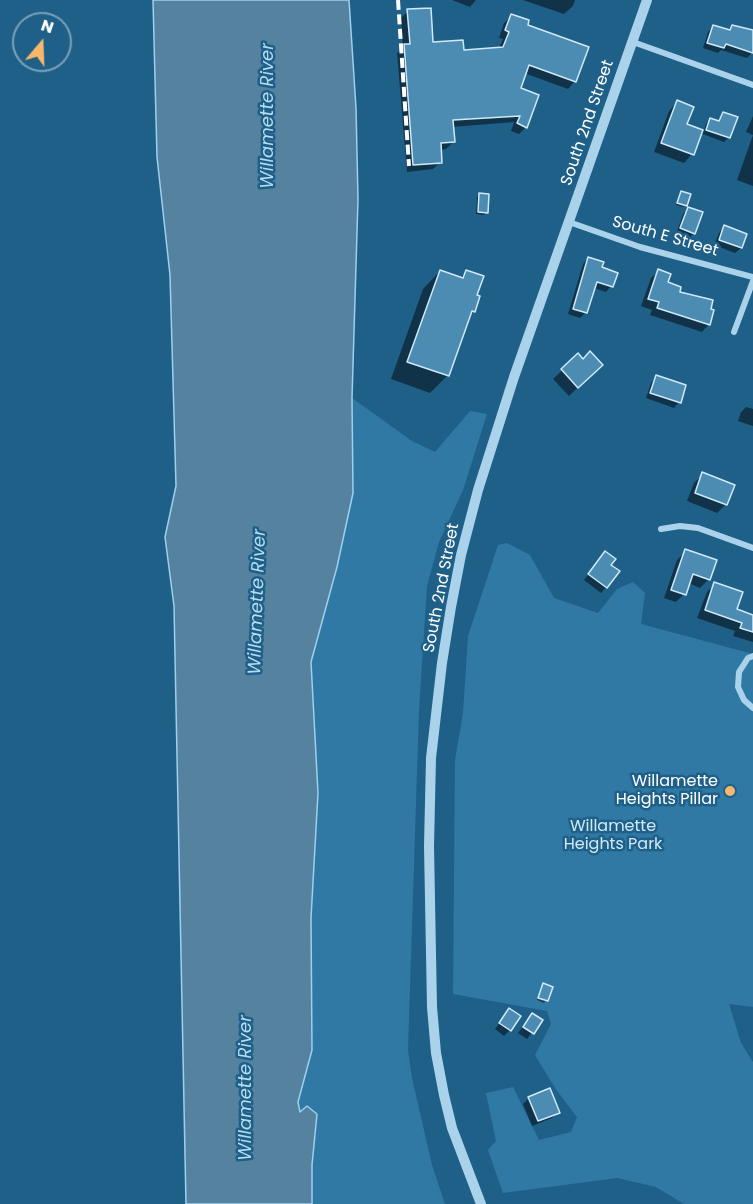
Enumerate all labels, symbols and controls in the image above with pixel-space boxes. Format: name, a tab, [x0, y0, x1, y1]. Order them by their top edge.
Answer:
north arrow	[12, 12, 72, 72]
text: N	[38, 14, 57, 39]
water label: Willamette River	[257, 43, 279, 189]
street label: South 2nd Street	[558, 58, 618, 188]
street label: South E Street	[610, 213, 720, 261]
street label: South 2nd Street	[420, 522, 464, 654]
water label: Willamette River	[245, 529, 271, 675]
place label: Willamette Heights Pillar	[616, 772, 718, 810]
marker: Willamette Heights Pillar	[723, 784, 737, 798]
park label: Willamette Heights Park	[564, 817, 662, 855]
water label: Willamette River	[235, 1015, 257, 1161]

